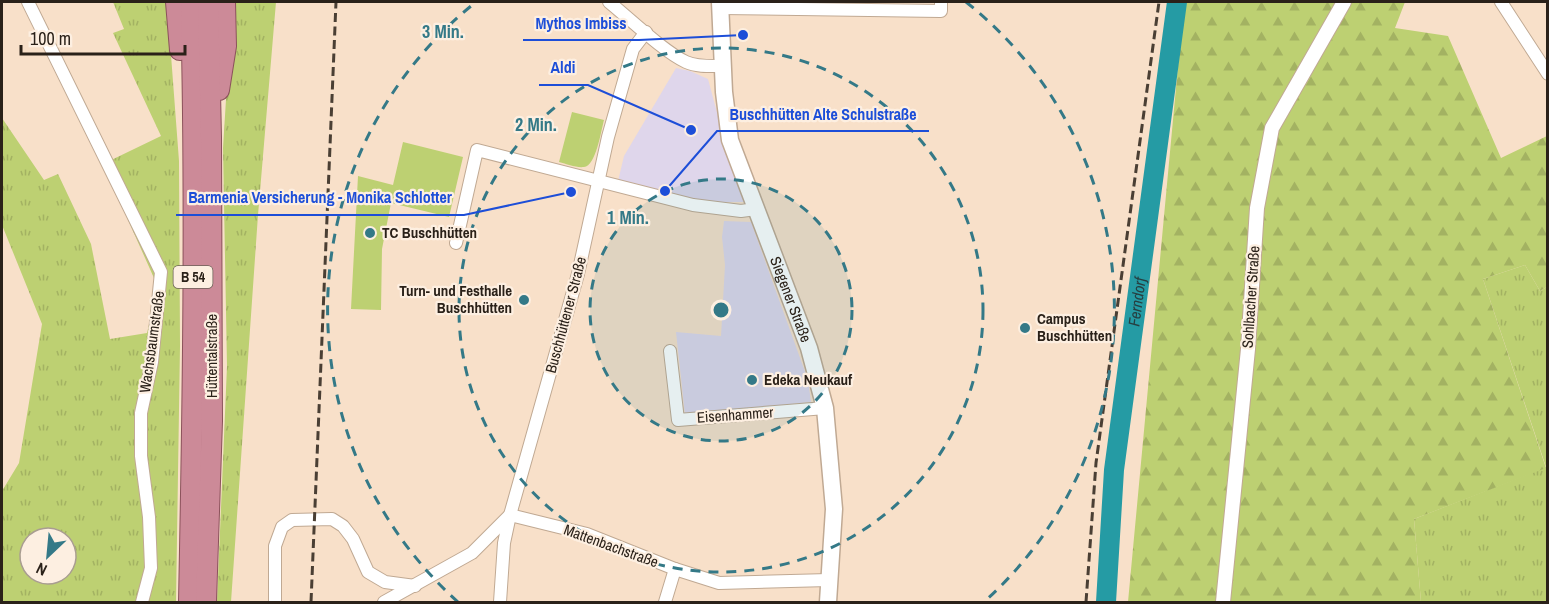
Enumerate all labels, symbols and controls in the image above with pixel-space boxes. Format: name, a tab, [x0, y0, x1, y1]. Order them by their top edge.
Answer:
callout: Mythos Imbiss	[523, 6, 639, 40]
text: Mythos Imbiss	[535, 12, 627, 34]
scale bar	[21, 18, 184, 56]
text: 3 Min.	[422, 19, 464, 44]
text: 100 m	[30, 26, 71, 51]
callout: Aldi	[539, 51, 588, 85]
text: Aldi	[551, 56, 575, 78]
callout: Buschhütten Alte Schulstraße	[717, 97, 929, 131]
text: Buschhütten Alte Schulstraße	[730, 103, 916, 125]
text: 2 Min.	[515, 112, 557, 137]
callout: Barmenia Versicherung - Monika Schlotter	[176, 181, 464, 215]
text: Barmenia Versicherung - Monika Schlotter	[188, 186, 453, 208]
text: 1 Min.	[607, 205, 649, 230]
place label: TC Buschhütten	[382, 222, 477, 243]
marker: TC Buschhütten	[363, 226, 377, 240]
street label: Sohlbacher Straße	[1236, 245, 1265, 349]
street label: Siegener Straße	[765, 253, 817, 345]
street label: Buschhüttener Straße	[540, 254, 591, 375]
road number: B 54	[174, 266, 212, 288]
water label: Ferndorf	[1122, 275, 1151, 328]
place label: Turn- und Festhalle Buschhütten	[399, 280, 512, 318]
street label: Wachsbaumstraße	[134, 289, 169, 394]
marker: Turn- und Festhalle Buschhütten	[517, 293, 531, 307]
centre of rings	[711, 300, 731, 320]
place label: Campus Buschhütten	[1037, 308, 1112, 346]
street label: Hüttentalstraße	[201, 314, 222, 398]
marker: Campus Buschhütten	[1018, 321, 1032, 335]
place label: Edeka Neukauf	[764, 369, 853, 390]
marker: Edeka Neukauf	[745, 373, 759, 387]
street label: Eisenhammer	[696, 401, 774, 428]
street label: Mattenbachstraße	[561, 519, 661, 572]
north arrow	[18, 526, 78, 586]
text: N	[32, 558, 51, 581]

